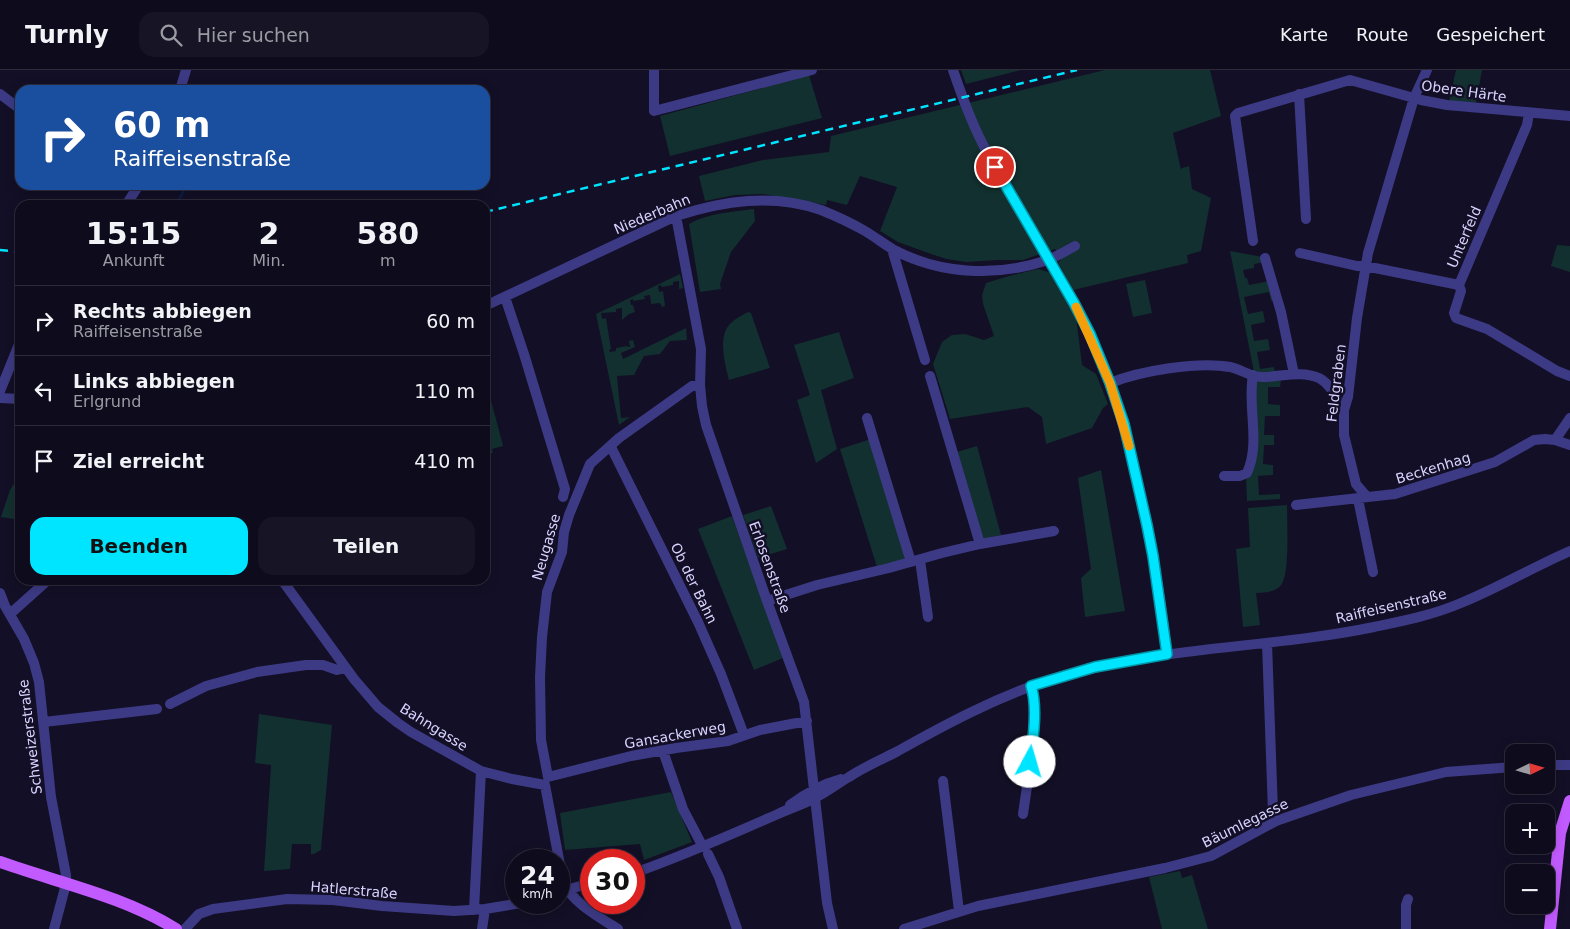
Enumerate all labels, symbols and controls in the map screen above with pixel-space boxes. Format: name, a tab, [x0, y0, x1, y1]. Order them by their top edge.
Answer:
search box	[139, 12, 489, 57]
text: Turnly	[25, 21, 109, 49]
icon: search	[157, 21, 185, 49]
text: Hier suchen	[197, 24, 310, 46]
text: Karte	[1280, 24, 1328, 45]
text: Route	[1356, 24, 1408, 45]
text: Gespeichert	[1436, 24, 1545, 45]
street label: Obere Härte	[1420, 77, 1508, 105]
icon: right	[30, 105, 95, 170]
text: 60 m	[113, 105, 210, 145]
text: Raiffeisenstraße	[113, 146, 291, 171]
pin	[974, 146, 1016, 188]
icon: arrive	[981, 153, 1009, 181]
street label: Niederbahn	[611, 191, 693, 237]
street label: Unterfeld	[1444, 204, 1484, 270]
text: 15:15	[86, 216, 181, 251]
text: 2	[258, 216, 279, 251]
text: 580	[357, 216, 419, 251]
text: Ankunft	[103, 251, 164, 270]
text: Min.	[252, 251, 286, 270]
text: m	[380, 251, 396, 270]
text: Rechts abbiegen	[73, 300, 252, 322]
icon: right	[30, 307, 58, 335]
text: 60 m	[426, 310, 475, 332]
text: Raiffeisenstraße	[73, 322, 203, 341]
street label: Feldgraben	[1323, 343, 1349, 423]
text: Links abbiegen	[73, 370, 235, 392]
icon: left	[30, 377, 58, 405]
text: 110 m	[414, 380, 475, 402]
text: Erlgrund	[73, 392, 141, 411]
icon: arrive	[30, 447, 58, 475]
street label: Beckenhag	[1394, 449, 1472, 487]
text: Ziel erreicht	[73, 450, 204, 472]
text: 410 m	[414, 450, 475, 472]
street label: Neugasse	[529, 512, 563, 582]
button: Beenden	[30, 517, 248, 575]
button: Teilen	[258, 517, 475, 575]
street label: Erlosenstraße	[746, 519, 794, 615]
street label: Ob der Bahn	[668, 540, 720, 626]
street label: Raiffeisenstraße	[1334, 585, 1448, 627]
street label: Schweizerstraße	[15, 679, 45, 795]
street label: Bahngasse	[397, 700, 471, 754]
street label: Gansackerweg	[623, 718, 727, 752]
position arrow	[1003, 735, 1055, 787]
north arrow	[1505, 744, 1555, 794]
map controls	[1505, 744, 1555, 914]
street label: Bäumlegasse	[1199, 795, 1291, 851]
button: +	[1505, 804, 1555, 854]
speed limit sign: 30	[580, 849, 645, 914]
text: 24	[520, 861, 555, 890]
button: −	[1505, 864, 1555, 914]
street label: Hatlerstraße	[310, 878, 398, 902]
text: km/h	[522, 887, 553, 901]

